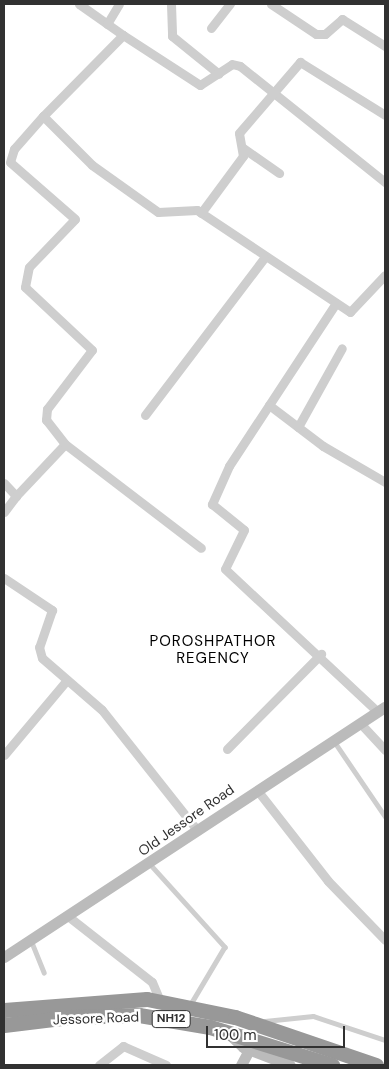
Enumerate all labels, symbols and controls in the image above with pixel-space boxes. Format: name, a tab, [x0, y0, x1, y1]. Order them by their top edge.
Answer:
district label: POROSHPATHOR REGENCY	[148, 632, 278, 667]
street label: Old Jessore Road	[135, 781, 237, 859]
street label: Jessore Road	[52, 1008, 140, 1028]
road number: NH12	[151, 1010, 191, 1028]
scale bar	[209, 1016, 348, 1048]
text: 100 m	[214, 1025, 257, 1045]

